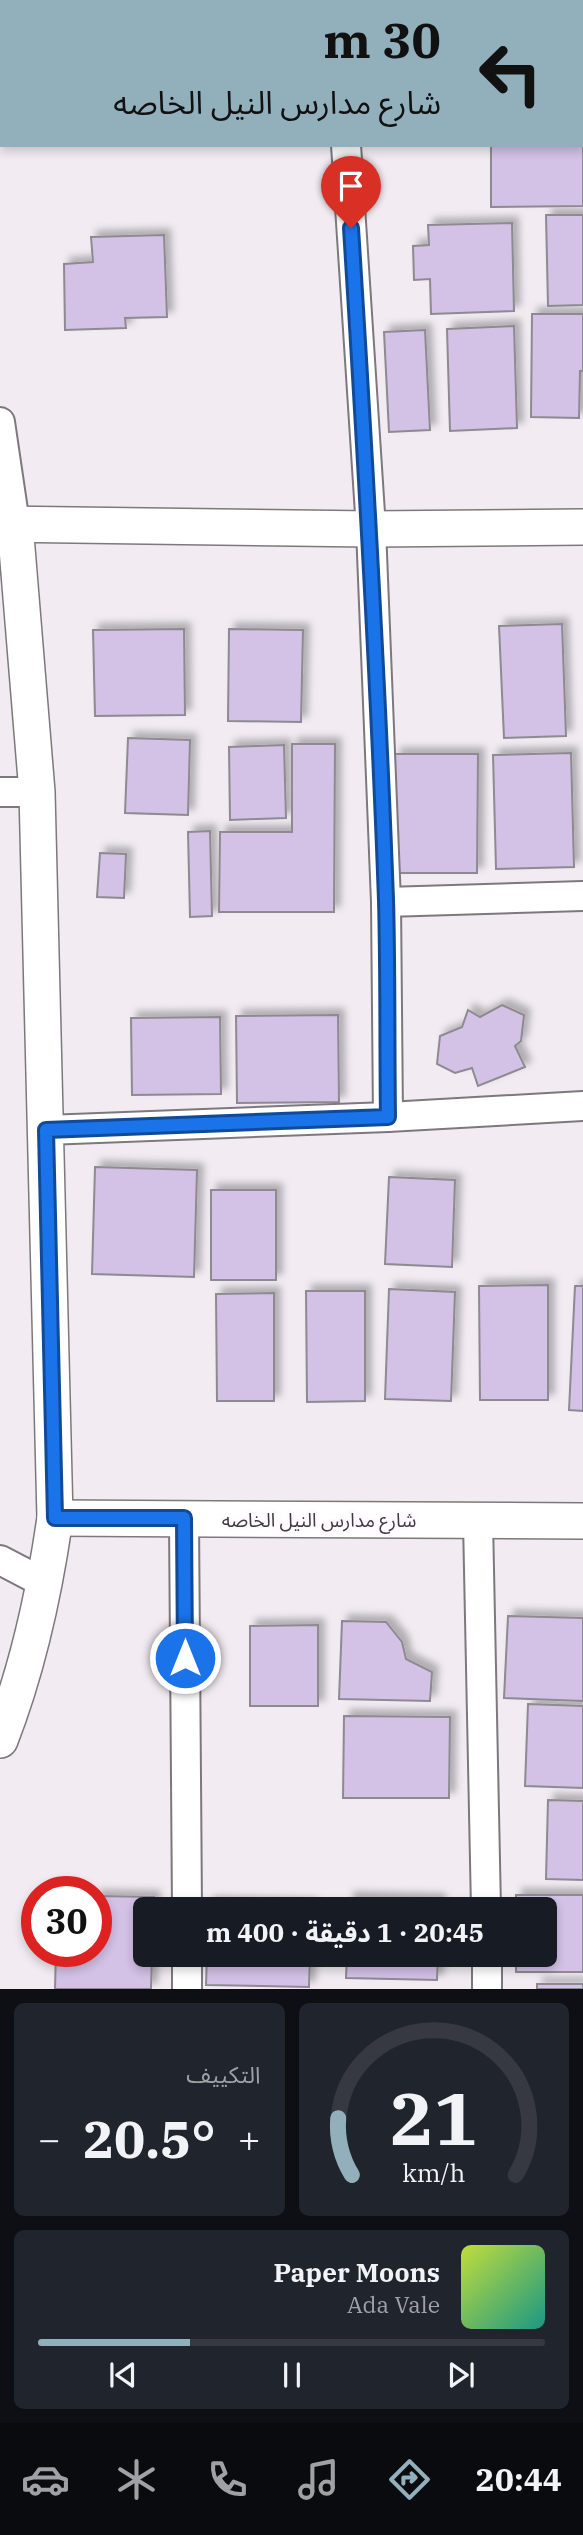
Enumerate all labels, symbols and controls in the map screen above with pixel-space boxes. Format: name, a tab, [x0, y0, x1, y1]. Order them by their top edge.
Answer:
text: 30 m	[323, 8, 441, 71]
icon: left	[465, 28, 556, 119]
text: شارع مدارس النيل الخاصه	[113, 81, 441, 123]
pin	[321, 156, 381, 228]
icon: arrive	[332, 167, 370, 205]
street label: شارع مدارس النيل الخاصه	[222, 1508, 416, 1534]
position arrow	[148, 1621, 222, 1695]
speed limit sign: 30	[21, 1876, 112, 1967]
text: 20:45 · 1 دقيقة · 400 m	[206, 1915, 484, 1949]
text: التكييف	[186, 2059, 261, 2089]
text: 21	[390, 2071, 477, 2166]
text: 20.5°	[83, 2105, 216, 2172]
text: −	[38, 2114, 61, 2163]
text: +	[238, 2114, 261, 2163]
text: km/h	[402, 2156, 465, 2189]
text: Paper Moons	[273, 2255, 440, 2289]
text: Ada Vale	[347, 2289, 440, 2319]
icon: previous	[104, 2356, 142, 2394]
icon: pause	[273, 2356, 311, 2394]
icon: next	[442, 2356, 480, 2394]
icon: car	[21, 2455, 70, 2504]
icon: climate	[112, 2455, 161, 2504]
icon: phone	[203, 2455, 252, 2504]
icon: music	[294, 2455, 343, 2504]
icon: directions	[385, 2455, 434, 2504]
text: 20:44	[476, 2458, 562, 2500]

